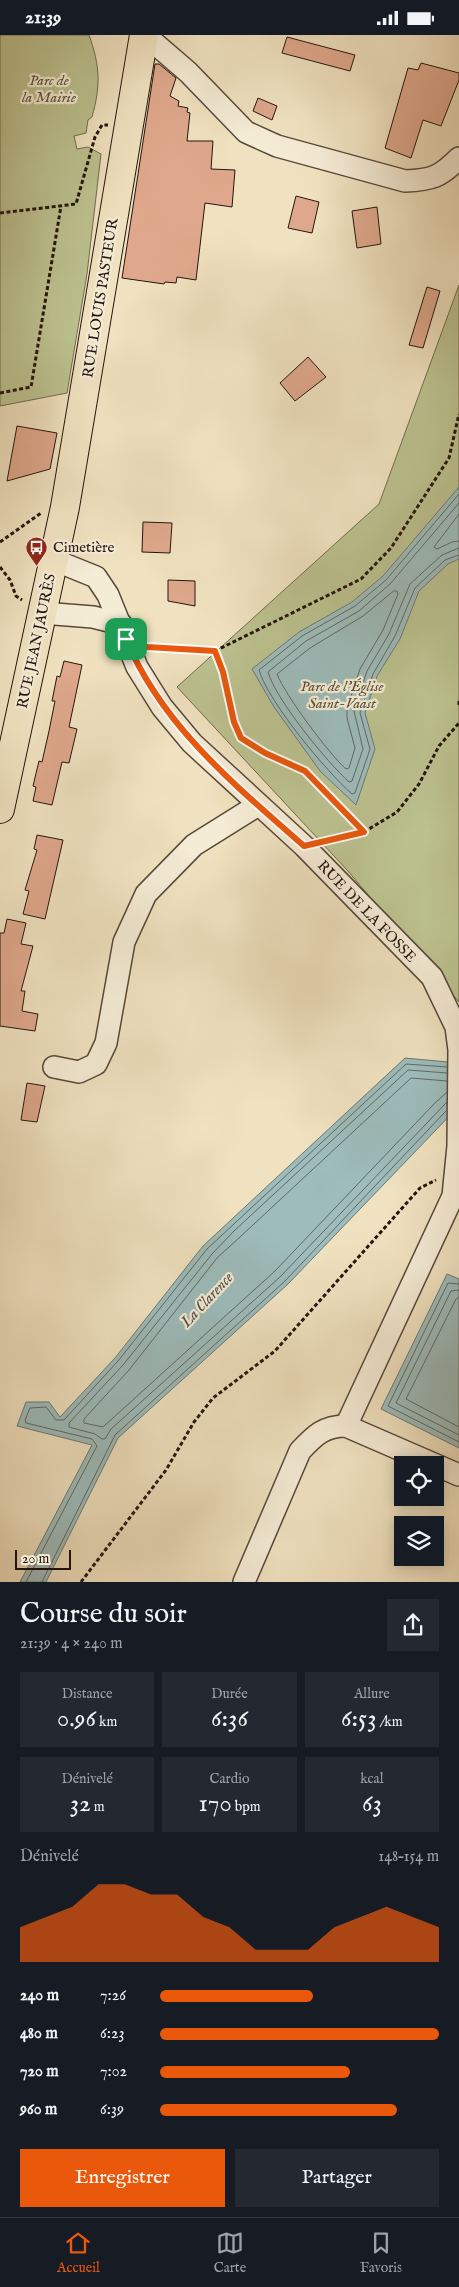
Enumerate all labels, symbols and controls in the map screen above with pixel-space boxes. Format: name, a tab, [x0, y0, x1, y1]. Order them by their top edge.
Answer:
text: 21:39	[25, 6, 61, 30]
park label: Parc de la Mairie	[22, 71, 76, 107]
street label: RUE LOUIS PASTEUR	[78, 216, 123, 379]
bus stop icon: Cimetière	[25, 535, 49, 566]
place label: Cimetière	[53, 538, 115, 557]
street label: RUE JEAN JAURÈS	[13, 572, 60, 710]
pin	[105, 618, 147, 660]
icon: arrive	[112, 625, 140, 653]
park label: Parc de l'Église Saint-Vaast	[300, 677, 384, 713]
street label: RUE DE LA FOSSE	[313, 856, 420, 966]
water label: La Clarence	[176, 1268, 238, 1333]
map controls	[394, 1456, 444, 1566]
button: locate	[394, 1456, 444, 1506]
button: layers	[394, 1516, 444, 1566]
scale bar	[15, 1547, 71, 1570]
text: 20 m	[22, 1550, 49, 1568]
text: Course du soir	[20, 1597, 187, 1632]
button: share	[387, 1599, 439, 1651]
text: 21:39 · 4 × 240 m	[20, 1634, 123, 1654]
text: Distance	[62, 1685, 112, 1703]
text: Durée	[211, 1685, 248, 1703]
text: Allure	[354, 1685, 390, 1703]
text: 0.96	[57, 1703, 96, 1735]
text: 6:36	[211, 1703, 248, 1735]
text: 6:53	[341, 1703, 377, 1735]
text: km	[96, 1713, 117, 1731]
text: /km	[377, 1713, 403, 1731]
text: Dénivelé	[61, 1770, 113, 1788]
text: Cardio	[210, 1770, 249, 1788]
text: kcal	[360, 1770, 383, 1788]
text: 32	[70, 1788, 91, 1820]
text: 170	[198, 1788, 232, 1820]
text: 63	[362, 1788, 382, 1820]
text: m	[91, 1798, 105, 1816]
text: bpm	[232, 1798, 261, 1816]
text: Dénivelé	[20, 1847, 79, 1867]
text: 148–154 m	[378, 1847, 439, 1867]
text: 240 m	[20, 1986, 59, 2006]
text: 7:26	[100, 1986, 126, 2006]
text: 480 m	[20, 2024, 58, 2044]
text: 6:23	[100, 2024, 124, 2044]
text: 720 m	[20, 2062, 59, 2082]
text: 7:02	[100, 2062, 127, 2082]
text: 960 m	[20, 2100, 57, 2120]
text: 6:39	[100, 2100, 124, 2120]
button: Enregistrer	[20, 2149, 225, 2207]
button: Partager	[235, 2149, 439, 2207]
tab: Accueil	[57, 2229, 100, 2277]
tab: Carte	[214, 2229, 246, 2277]
tab: Favoris	[360, 2229, 402, 2277]

